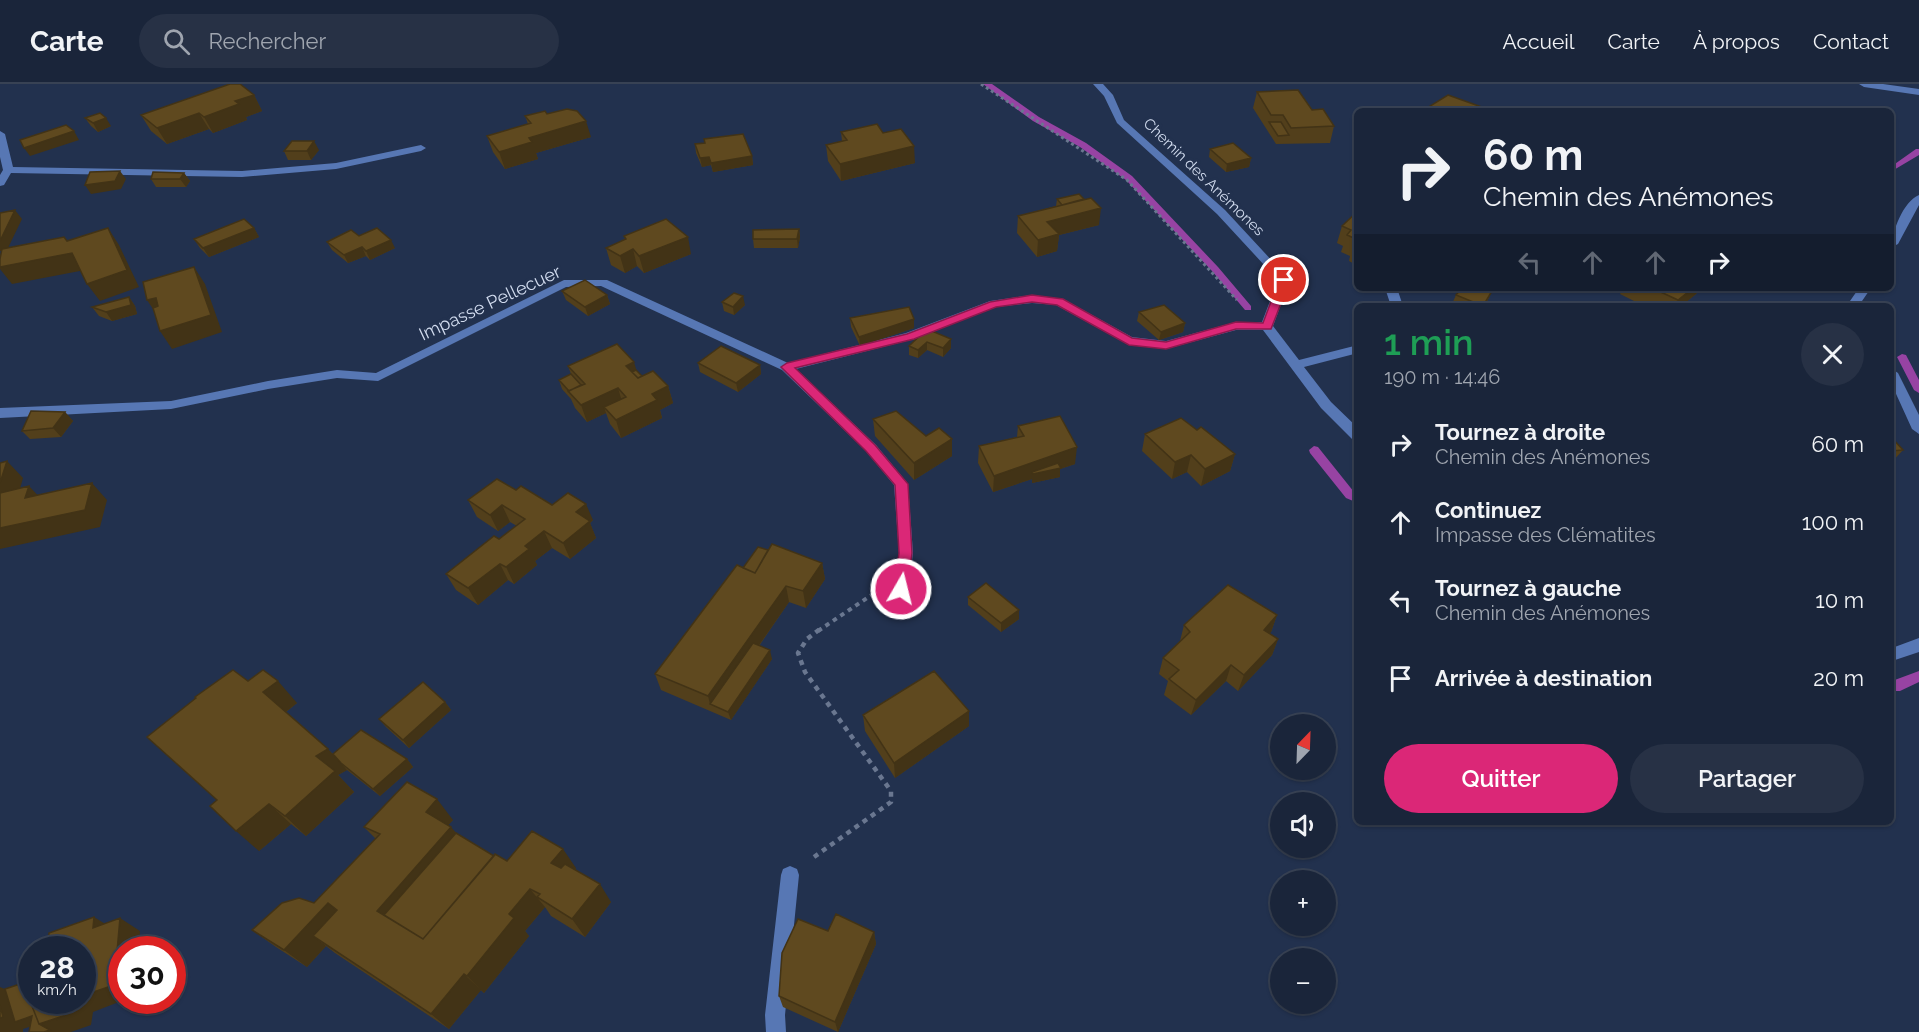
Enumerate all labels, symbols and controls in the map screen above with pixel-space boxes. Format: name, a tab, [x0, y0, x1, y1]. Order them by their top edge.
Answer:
search box	[139, 14, 559, 68]
text: Carte	[30, 25, 103, 58]
icon: search	[160, 25, 193, 58]
text: Rechercher	[208, 28, 326, 54]
text: Accueil	[1503, 29, 1575, 54]
text: Carte	[1608, 29, 1660, 54]
text: À propos	[1693, 29, 1780, 54]
text: Contact	[1813, 29, 1889, 54]
street label: Chemin des Anémones	[1140, 114, 1268, 240]
text: 60 m	[1483, 131, 1583, 180]
icon: right	[1384, 132, 1462, 210]
text: Chemin des Anémones	[1483, 181, 1774, 212]
icon: left	[1513, 246, 1546, 279]
icon: ahead	[1576, 246, 1609, 279]
icon: ahead	[1639, 246, 1672, 279]
icon: right	[1702, 246, 1735, 279]
pin	[1258, 254, 1309, 305]
street label: Impasse Pellecuer	[416, 260, 565, 345]
icon: arrive	[1267, 263, 1300, 296]
text: 1 min	[1384, 321, 1473, 363]
button: close	[1801, 323, 1864, 386]
text: 190 m · 14:46	[1384, 365, 1500, 389]
text: Tournez à droite	[1435, 419, 1605, 445]
icon: right	[1384, 428, 1417, 461]
text: 60 m	[1811, 431, 1864, 457]
text: Chemin des Anémones	[1435, 445, 1650, 469]
text: Continuez	[1435, 497, 1541, 523]
icon: ahead	[1384, 506, 1417, 539]
text: 100 m	[1802, 509, 1864, 535]
text: Impasse des Clématites	[1435, 523, 1656, 547]
position arrow	[869, 557, 933, 621]
text: Tournez à gauche	[1435, 575, 1621, 601]
icon: left	[1384, 584, 1417, 617]
text: 10 m	[1815, 587, 1864, 613]
text: Chemin des Anémones	[1435, 601, 1650, 625]
icon: arrive	[1384, 662, 1417, 695]
text: Arrivée à destination	[1435, 665, 1652, 691]
text: 20 m	[1813, 665, 1864, 691]
north arrow	[1270, 714, 1336, 780]
map controls	[1270, 714, 1336, 1014]
button: Quitter	[1384, 744, 1618, 813]
button: Partager	[1630, 744, 1864, 813]
button: sound	[1270, 792, 1336, 858]
button: +	[1270, 870, 1336, 936]
speed limit sign: 30	[108, 936, 186, 1014]
button: −	[1270, 948, 1336, 1014]
text: 28	[39, 950, 75, 985]
text: km/h	[37, 981, 77, 999]

